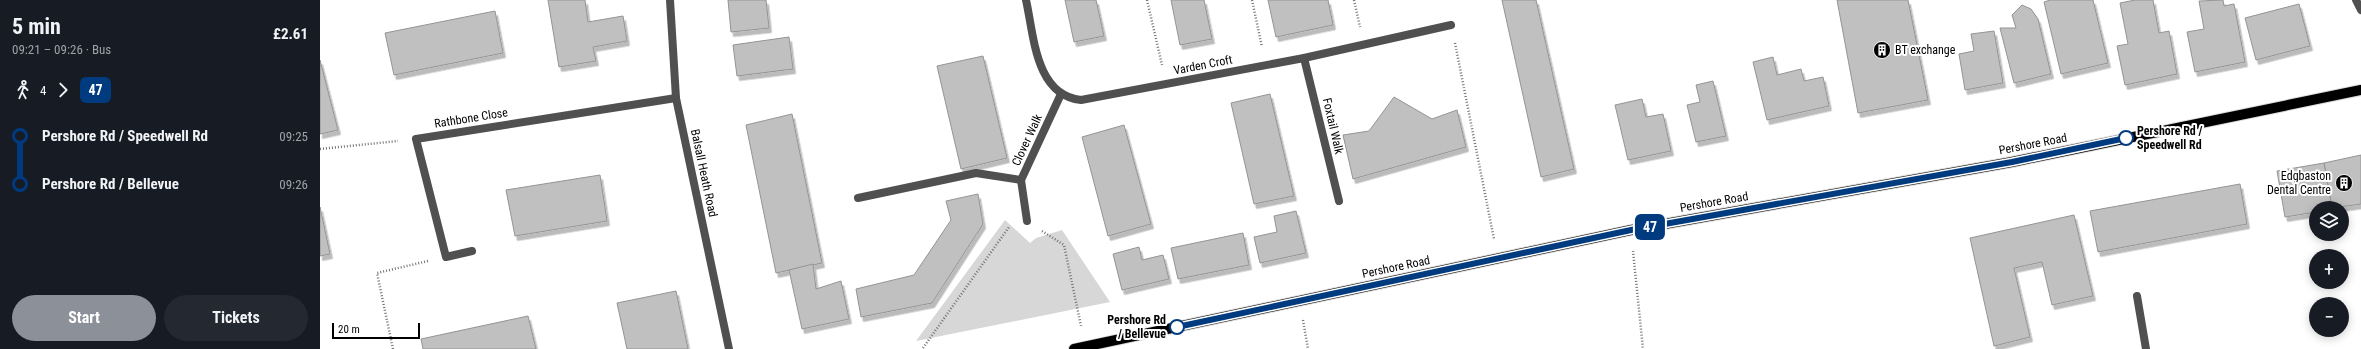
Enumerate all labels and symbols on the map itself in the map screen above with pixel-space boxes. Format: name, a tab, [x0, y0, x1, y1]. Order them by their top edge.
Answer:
building icon: BT exchange	[1872, 40, 1892, 60]
place label: BT exchange	[1895, 43, 1956, 57]
street label: Varden Croft	[1172, 52, 1234, 78]
street label: Foxtail Walk	[1320, 97, 1346, 156]
street label: Rathbone Close	[433, 105, 509, 131]
street label: Clover Walk	[1009, 111, 1045, 168]
place label: Pershore Rd / Speedwell Rd	[2137, 124, 2203, 152]
street label: Balsall Heath Road	[688, 128, 720, 218]
marker: Pershore Rd / Speedwell Rd	[2118, 130, 2134, 146]
street label: Pershore Road	[1998, 131, 2068, 157]
place label: Edgbaston Dental Centre	[2267, 169, 2331, 197]
building icon: Edgbaston Dental Centre	[2334, 173, 2354, 193]
street label: Pershore Road	[1679, 189, 1749, 215]
line badge: 47	[1632, 214, 1668, 240]
street label: Pershore Road	[1361, 253, 1431, 281]
place label: Pershore Rd / Bellevue	[1107, 313, 1166, 341]
marker: Pershore Rd / Bellevue	[1169, 319, 1185, 335]
scale bar	[332, 321, 420, 340]

